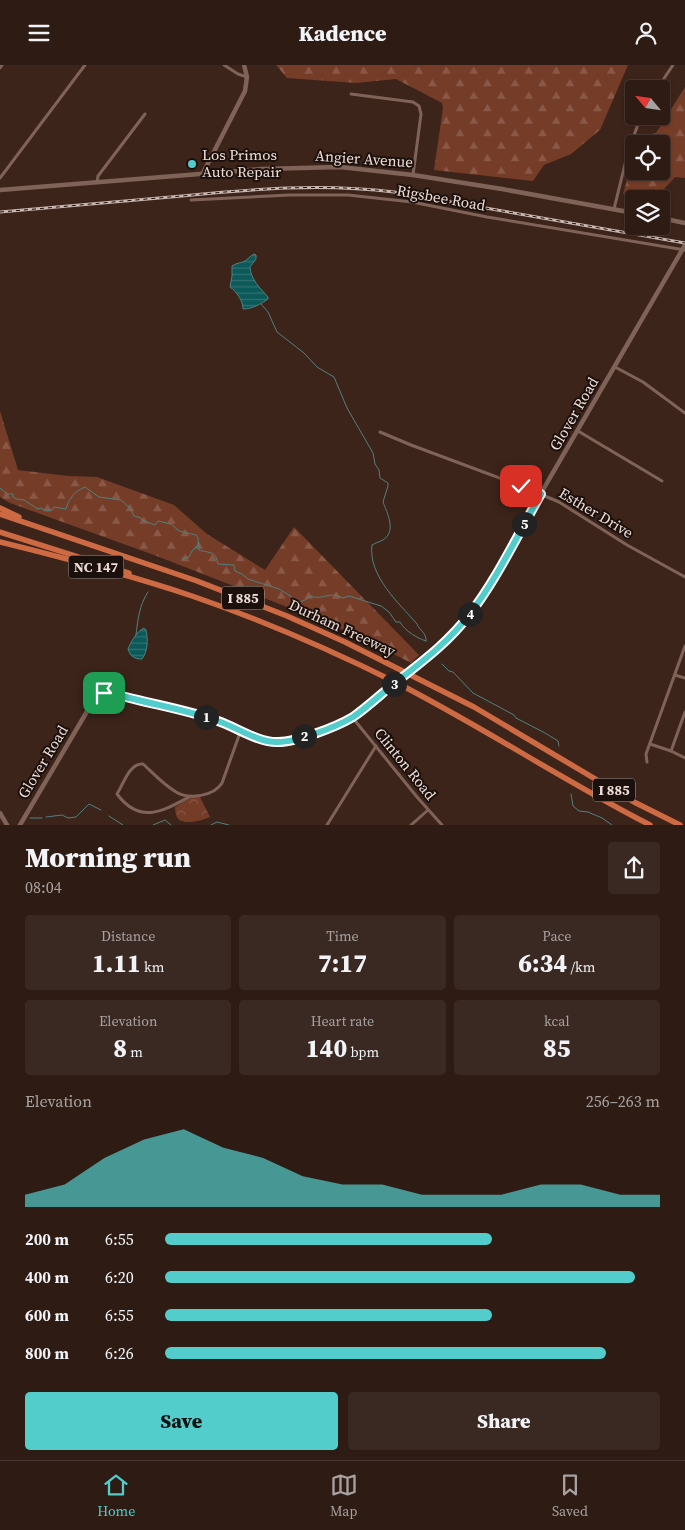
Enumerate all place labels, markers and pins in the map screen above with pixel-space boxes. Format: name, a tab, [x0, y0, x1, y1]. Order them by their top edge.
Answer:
place label: Los Primos Auto Repair	[202, 144, 282, 182]
marker: Los Primos Auto Repair	[186, 158, 198, 170]
pin	[500, 465, 542, 507]
pin: 5	[512, 511, 536, 537]
pin: 4	[458, 601, 482, 627]
pin: 3	[382, 671, 406, 697]
pin	[83, 672, 125, 714]
pin: 1	[194, 705, 218, 729]
pin: 2	[292, 723, 316, 749]

